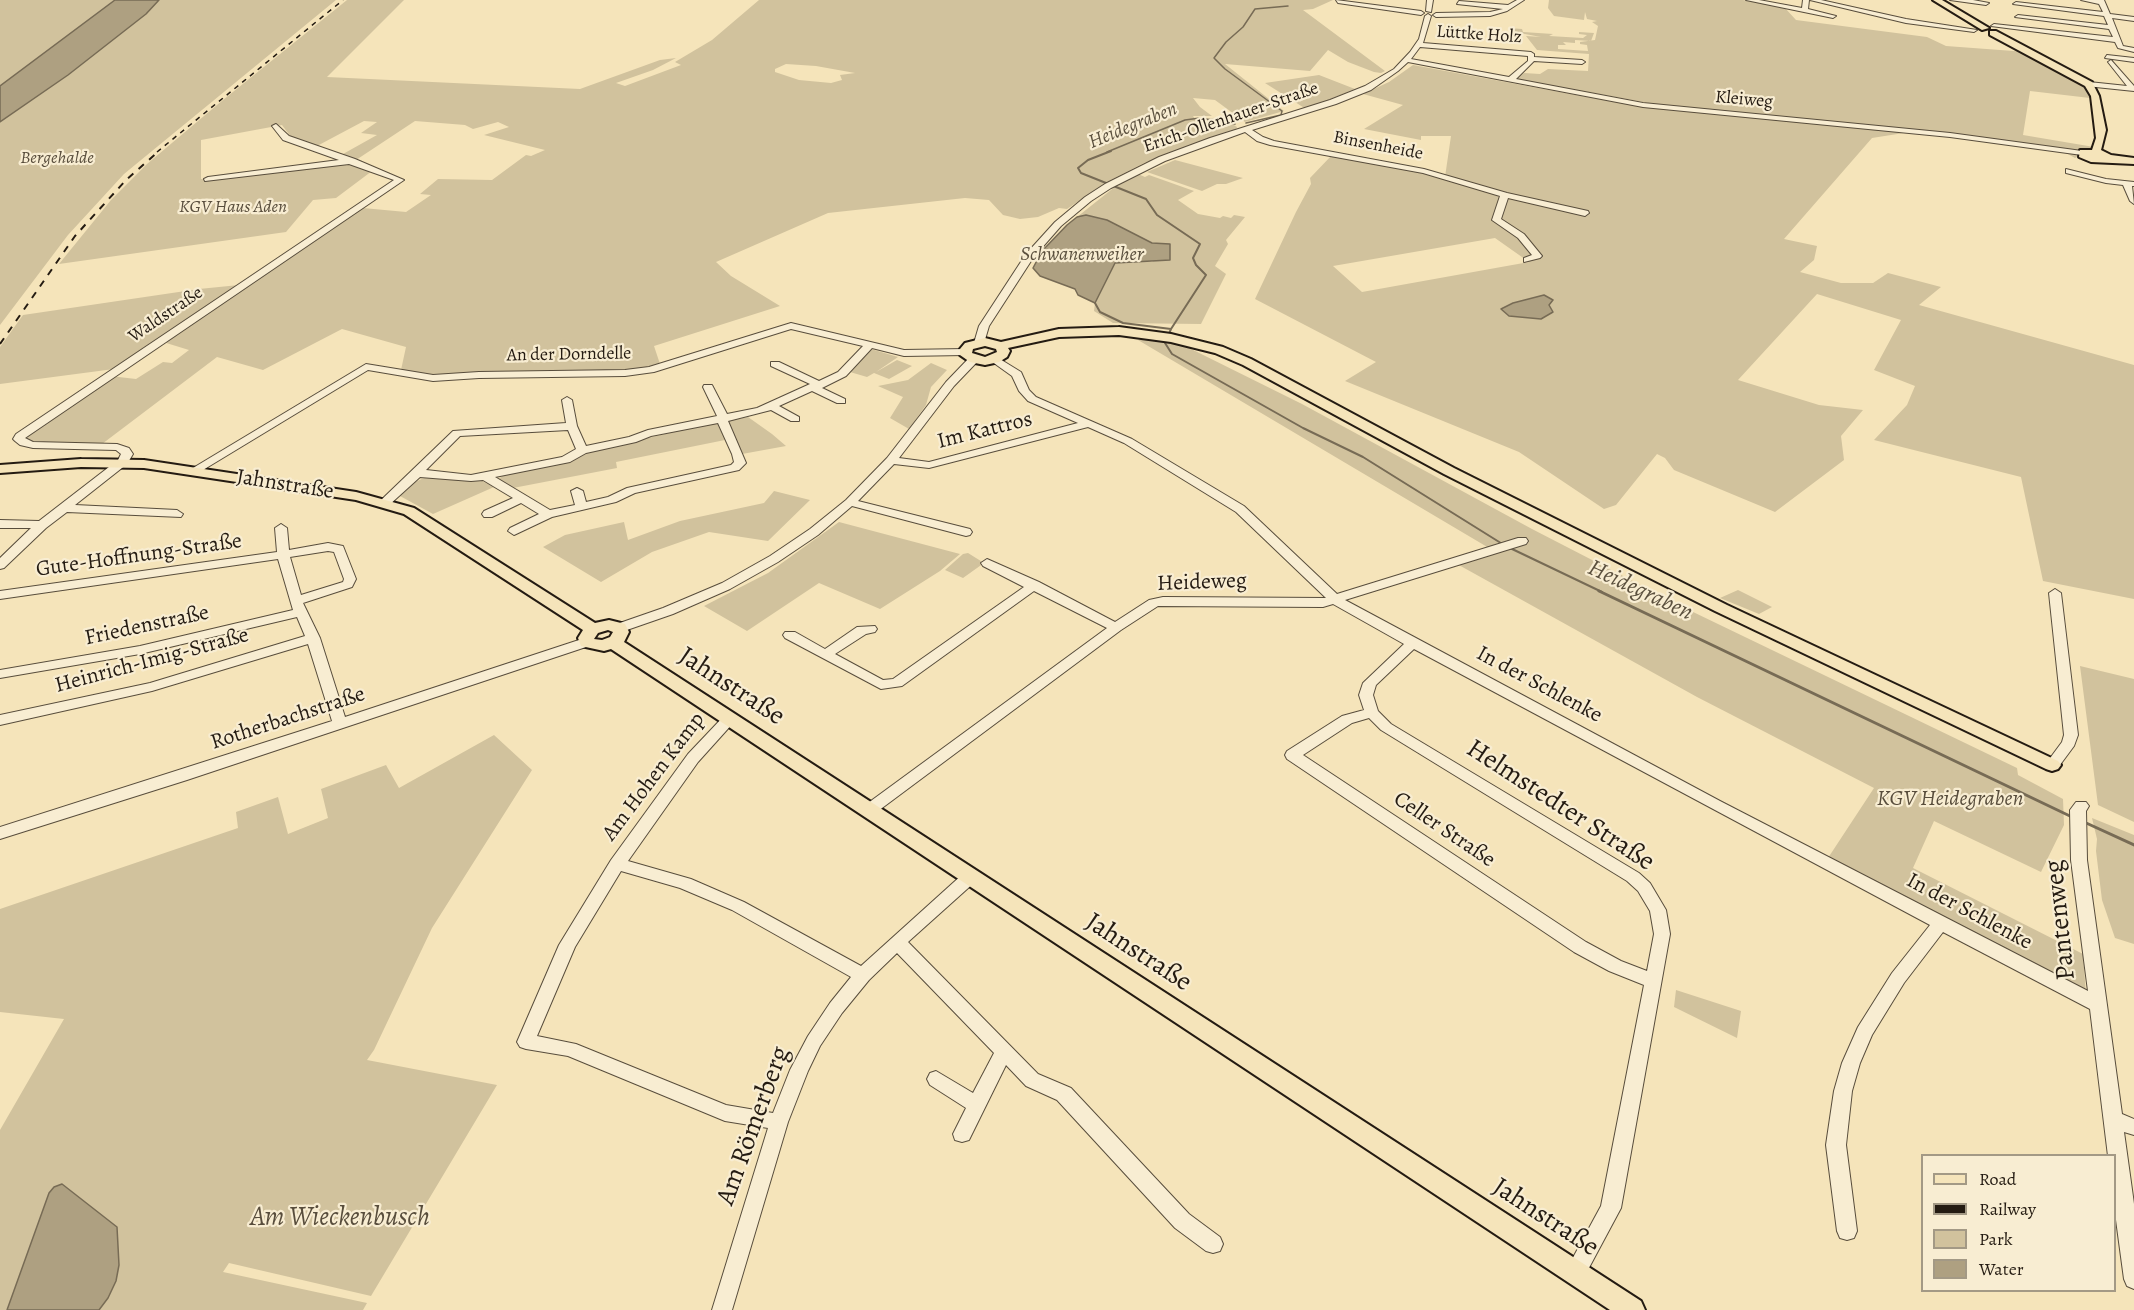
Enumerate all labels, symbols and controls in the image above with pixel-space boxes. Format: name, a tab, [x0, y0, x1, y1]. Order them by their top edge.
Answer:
street label: Lüttke Holz	[1435, 21, 1523, 49]
street label: Erich-Ollenhauer-Straße	[1141, 78, 1321, 158]
street label: Kleiweg	[1714, 87, 1774, 113]
water label: Heidegraben	[1085, 97, 1181, 155]
street label: Binsenheide	[1331, 127, 1425, 165]
park label: Bergehalde	[20, 148, 94, 170]
park label: KGV Haus Aden	[179, 197, 287, 219]
water label: Schwanenweiher	[1020, 243, 1144, 267]
street label: Waldstraße	[125, 282, 207, 348]
street label: An der Dorndelle	[506, 343, 632, 367]
street label: Im Kattros	[935, 406, 1035, 456]
street label: Jahnstraße	[235, 464, 335, 506]
street label: Gute-Hoffnung-Straße	[34, 528, 244, 584]
water label: Heidegraben	[1583, 554, 1697, 628]
street label: Heideweg	[1157, 568, 1247, 598]
street label: Friedenstraße	[82, 600, 212, 652]
street label: Heinrich-Imig-Straße	[52, 622, 252, 700]
street label: Jahnstraße	[672, 641, 790, 733]
street label: In der Schlenke	[1472, 641, 1606, 729]
street label: Rotherbachstraße	[207, 682, 369, 756]
street label: Am Hohen Kamp	[597, 708, 711, 846]
street label: Helmstedter Straße	[1460, 733, 1660, 879]
street label: Celler Straße	[1388, 786, 1500, 874]
park label: KGV Heidegraben	[1877, 787, 2023, 813]
street label: Pantenweg	[2039, 858, 2083, 982]
street label: In der Schlenke	[1902, 868, 2036, 956]
street label: Jahnstraße	[1079, 907, 1197, 999]
street label: Am Römerberg	[710, 1042, 798, 1210]
legend	[1921, 1154, 2116, 1292]
text: Road	[1979, 1167, 2016, 1191]
street label: Jahnstraße	[1486, 1172, 1604, 1264]
text: Railway	[1979, 1197, 2036, 1221]
park label: Am Wieckenbusch	[250, 1202, 430, 1234]
text: Park	[1979, 1227, 2013, 1251]
text: Water	[1979, 1257, 2024, 1281]

